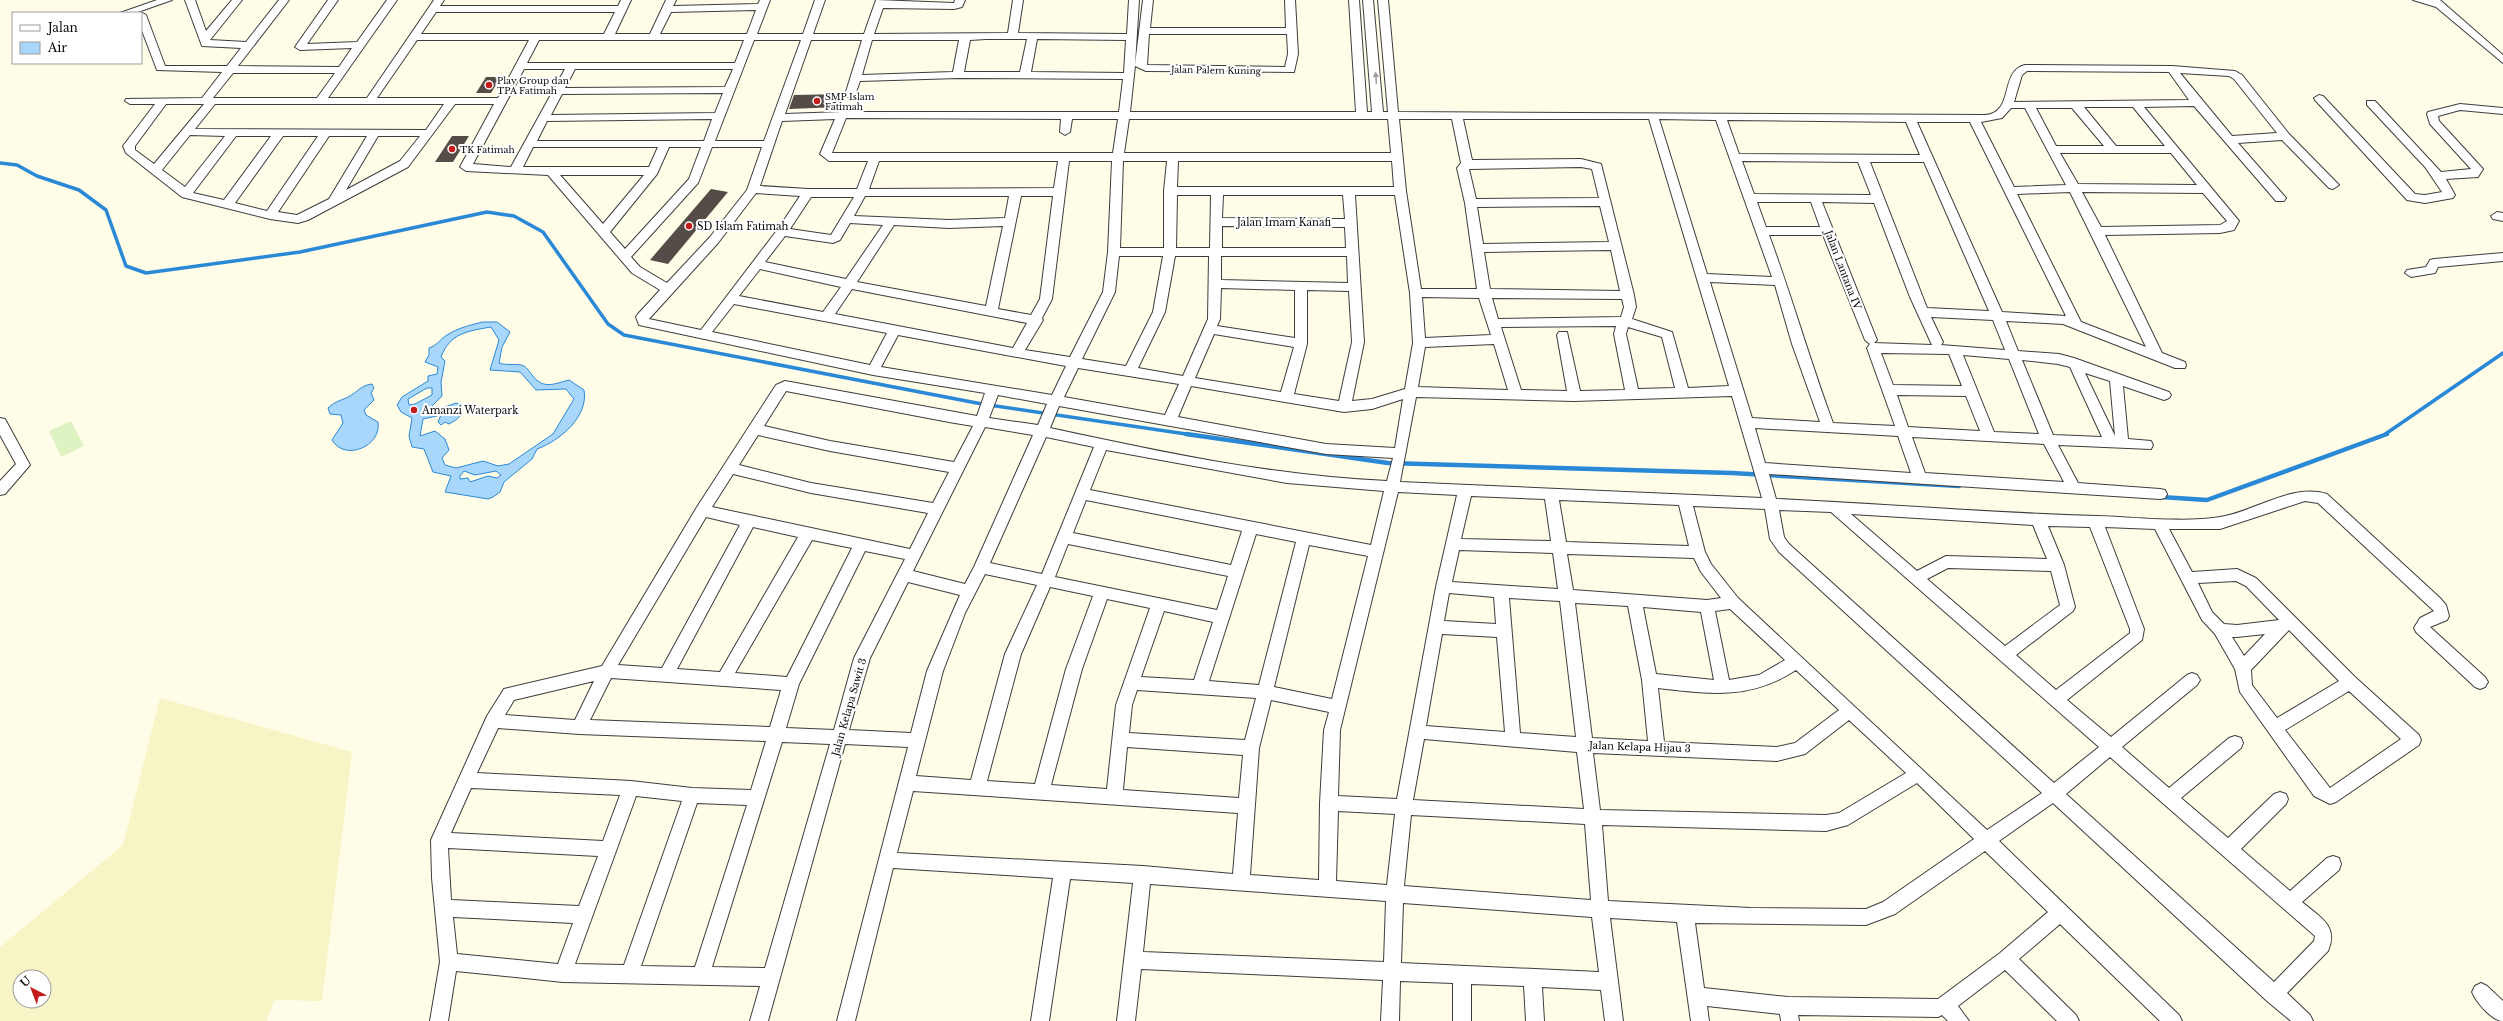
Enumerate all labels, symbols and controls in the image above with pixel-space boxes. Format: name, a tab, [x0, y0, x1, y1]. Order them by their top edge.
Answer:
legend	[12, 12, 142, 64]
text: Jalan	[46, 20, 78, 35]
text: Air	[47, 40, 67, 55]
street label: Jalan Palem Kuning	[1170, 64, 1262, 76]
one-way arrow	[1372, 72, 1379, 84]
place label: Play Group dan TPA Fatimah	[497, 75, 569, 96]
marker: Play Group dan TPA Fatimah	[484, 80, 494, 90]
place label: SMP Islam Fatimah	[825, 91, 875, 112]
marker: SMP Islam Fatimah	[812, 96, 822, 106]
marker: TK Fatimah	[447, 144, 457, 154]
place label: TK Fatimah	[460, 144, 515, 155]
street label: Jalan Imam Kanafi	[1235, 216, 1331, 229]
place label: SD Islam Fatimah	[697, 220, 789, 233]
marker: SD Islam Fatimah	[684, 221, 694, 231]
street label: Jalan Lantana IV	[1821, 227, 1864, 312]
place label: Amanzi Waterpark	[421, 404, 519, 417]
marker: Amanzi Waterpark	[409, 405, 419, 415]
street label: Jalan Kelapa Sawit 3	[828, 656, 869, 759]
street label: Jalan Kelapa Hijau 3	[1587, 739, 1691, 755]
north arrow	[12, 969, 52, 1009]
text: U	[17, 973, 34, 990]

